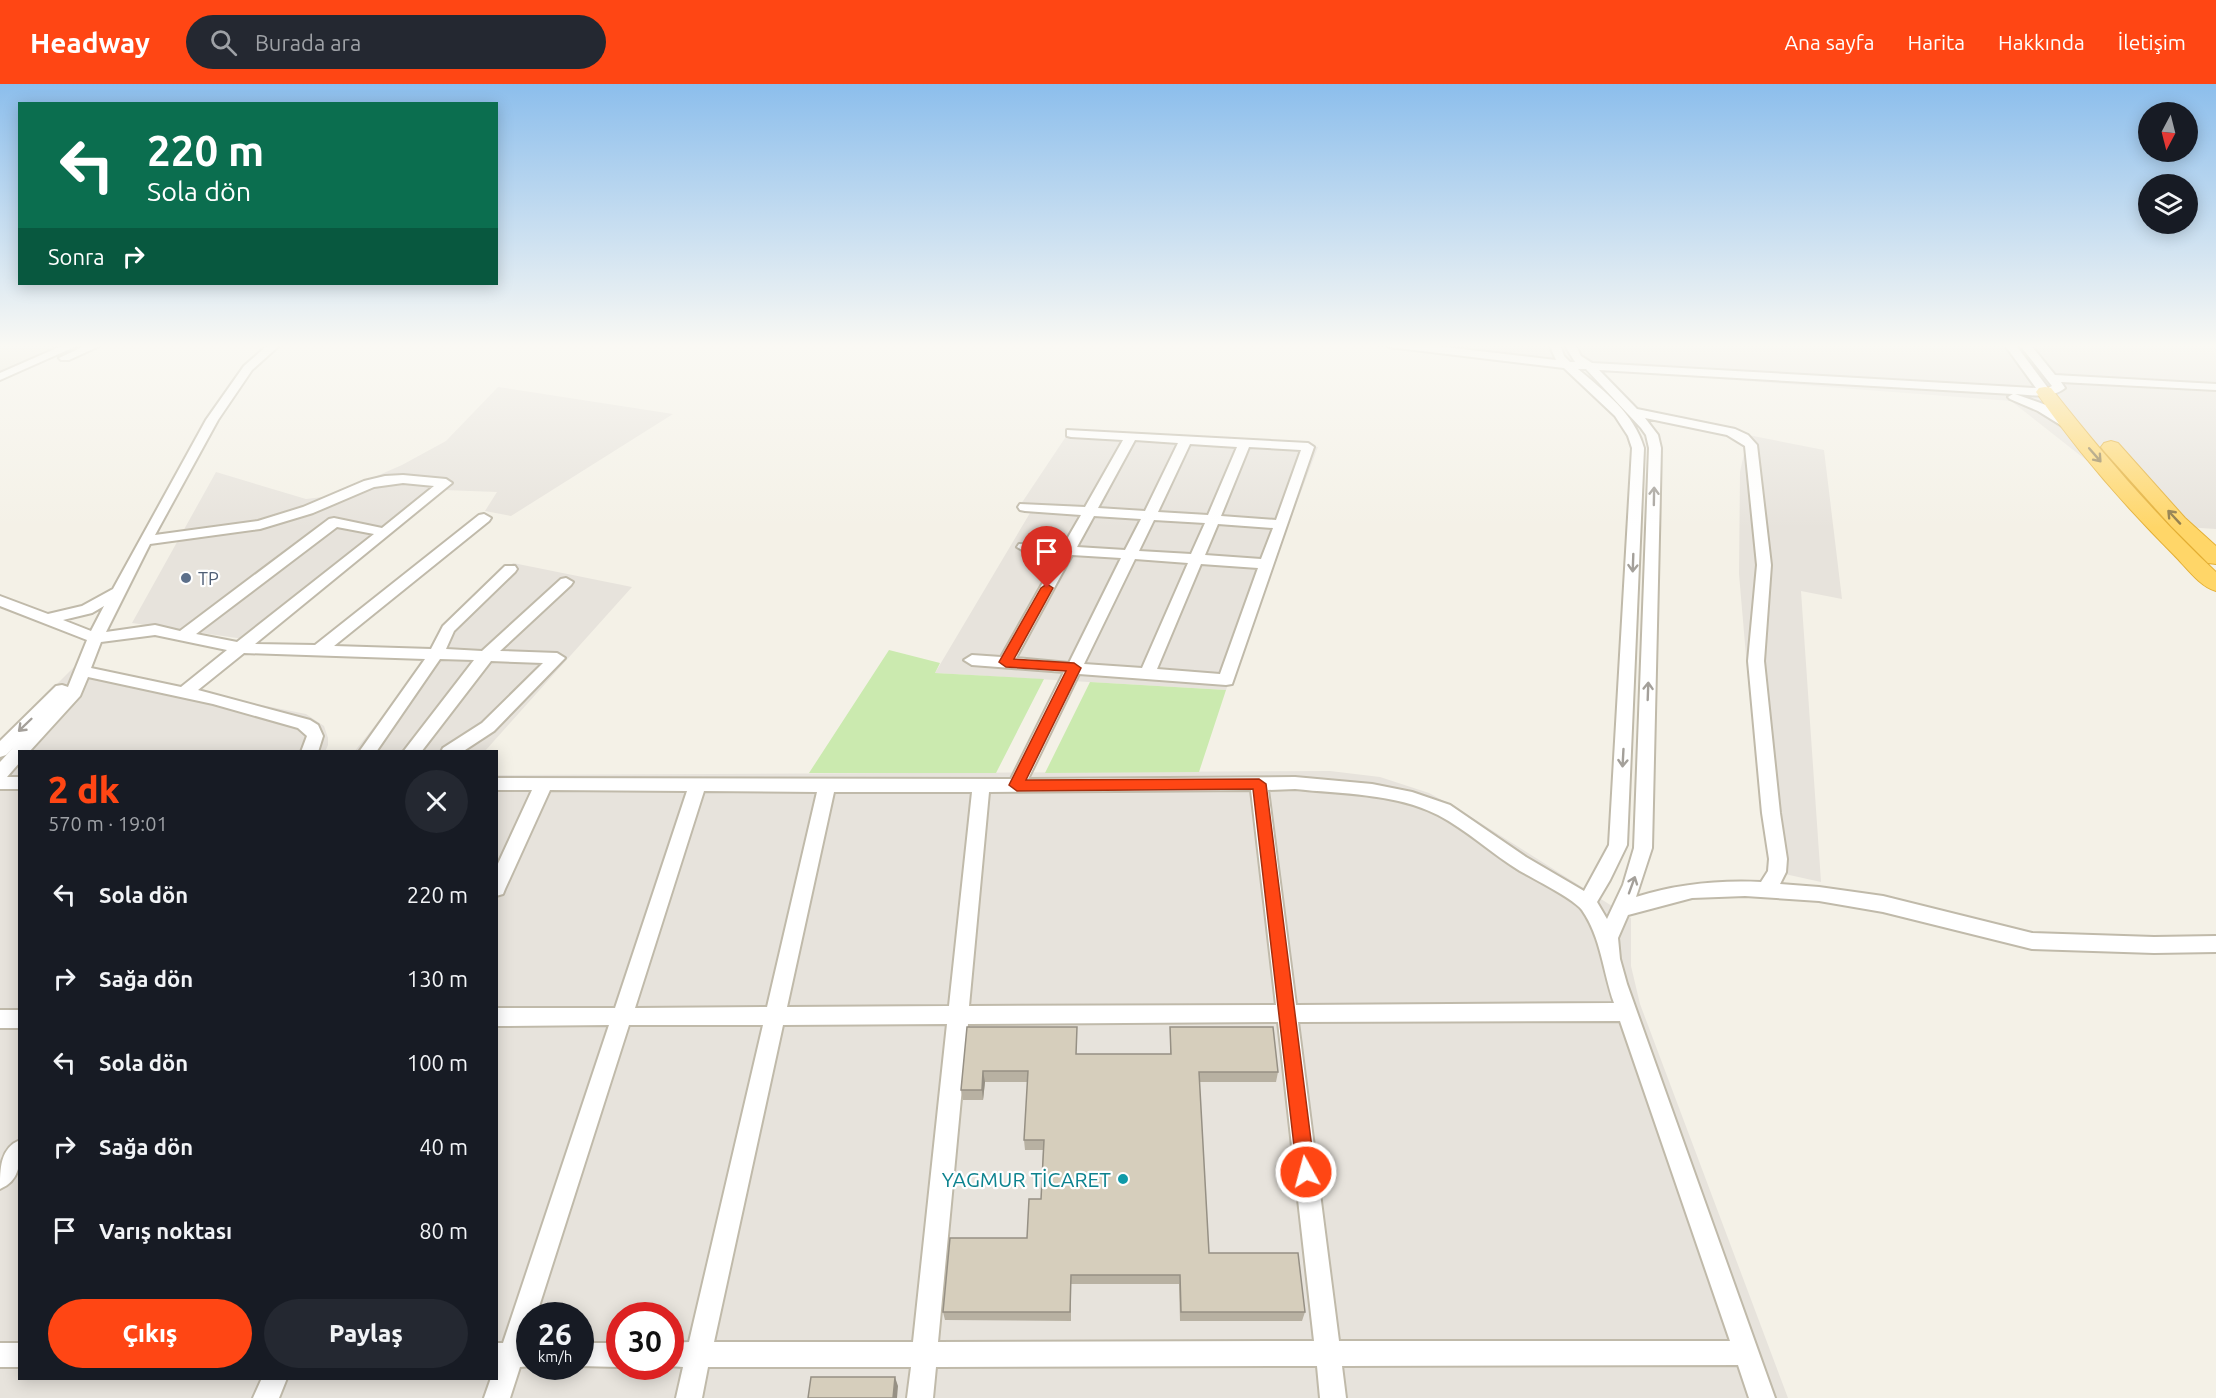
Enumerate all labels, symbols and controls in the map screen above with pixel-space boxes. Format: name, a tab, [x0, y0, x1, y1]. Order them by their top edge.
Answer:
search box	[186, 15, 606, 69]
icon: search	[207, 26, 240, 59]
text: Headway	[30, 27, 150, 58]
text: Burada ara	[255, 30, 361, 55]
text: Ana sayfa	[1784, 30, 1875, 54]
text: Harita	[1908, 30, 1965, 54]
text: Hakkında	[1998, 30, 2085, 54]
text: İletişim	[2118, 30, 2186, 54]
north arrow	[2138, 102, 2198, 162]
map controls	[2138, 102, 2198, 234]
icon: left	[48, 126, 126, 204]
text: 220 m	[147, 127, 264, 174]
button: layers	[2138, 174, 2198, 234]
text: Sola dön	[147, 176, 251, 206]
icon: right	[117, 240, 150, 273]
text: Sonra	[48, 244, 105, 269]
one-way arrow	[2088, 447, 2101, 463]
one-way arrow	[1648, 487, 1659, 507]
one-way arrow	[2167, 510, 2181, 525]
pin	[1021, 526, 1072, 588]
icon: arrive	[1030, 535, 1063, 568]
one-way arrow	[1628, 552, 1639, 572]
place label: TP	[198, 568, 219, 588]
marker: TP	[179, 571, 193, 585]
one-way arrow	[1643, 682, 1654, 702]
one-way arrow	[18, 718, 33, 732]
one-way arrow	[1617, 747, 1628, 767]
text: 2 dk	[48, 769, 120, 810]
button: close	[405, 770, 468, 833]
text: 570 m · 19:01	[48, 812, 168, 835]
one-way arrow	[1627, 876, 1638, 894]
icon: left	[48, 878, 81, 911]
text: Sola dön	[99, 882, 188, 907]
text: 220 m	[407, 882, 468, 907]
icon: right	[48, 962, 81, 995]
text: Sağa dön	[99, 966, 193, 991]
text: 130 m	[407, 966, 468, 991]
icon: left	[48, 1046, 81, 1079]
text: Sola dön	[99, 1050, 188, 1075]
text: 100 m	[407, 1050, 468, 1075]
icon: right	[48, 1130, 81, 1163]
text: Sağa dön	[99, 1134, 193, 1159]
text: 40 m	[419, 1134, 468, 1159]
position arrow	[1274, 1140, 1338, 1204]
place label: YAGMUR TİCARET	[942, 1167, 1111, 1191]
marker: YAGMUR TİCARET	[1116, 1172, 1130, 1186]
icon: arrive	[48, 1214, 81, 1247]
text: Varış noktası	[99, 1218, 232, 1243]
text: 80 m	[419, 1218, 468, 1243]
button: Çıkış	[48, 1299, 252, 1368]
button: Paylaş	[264, 1299, 468, 1368]
speed limit sign: 30	[606, 1302, 684, 1380]
text: 26	[538, 1317, 572, 1351]
text: km/h	[538, 1348, 572, 1365]

